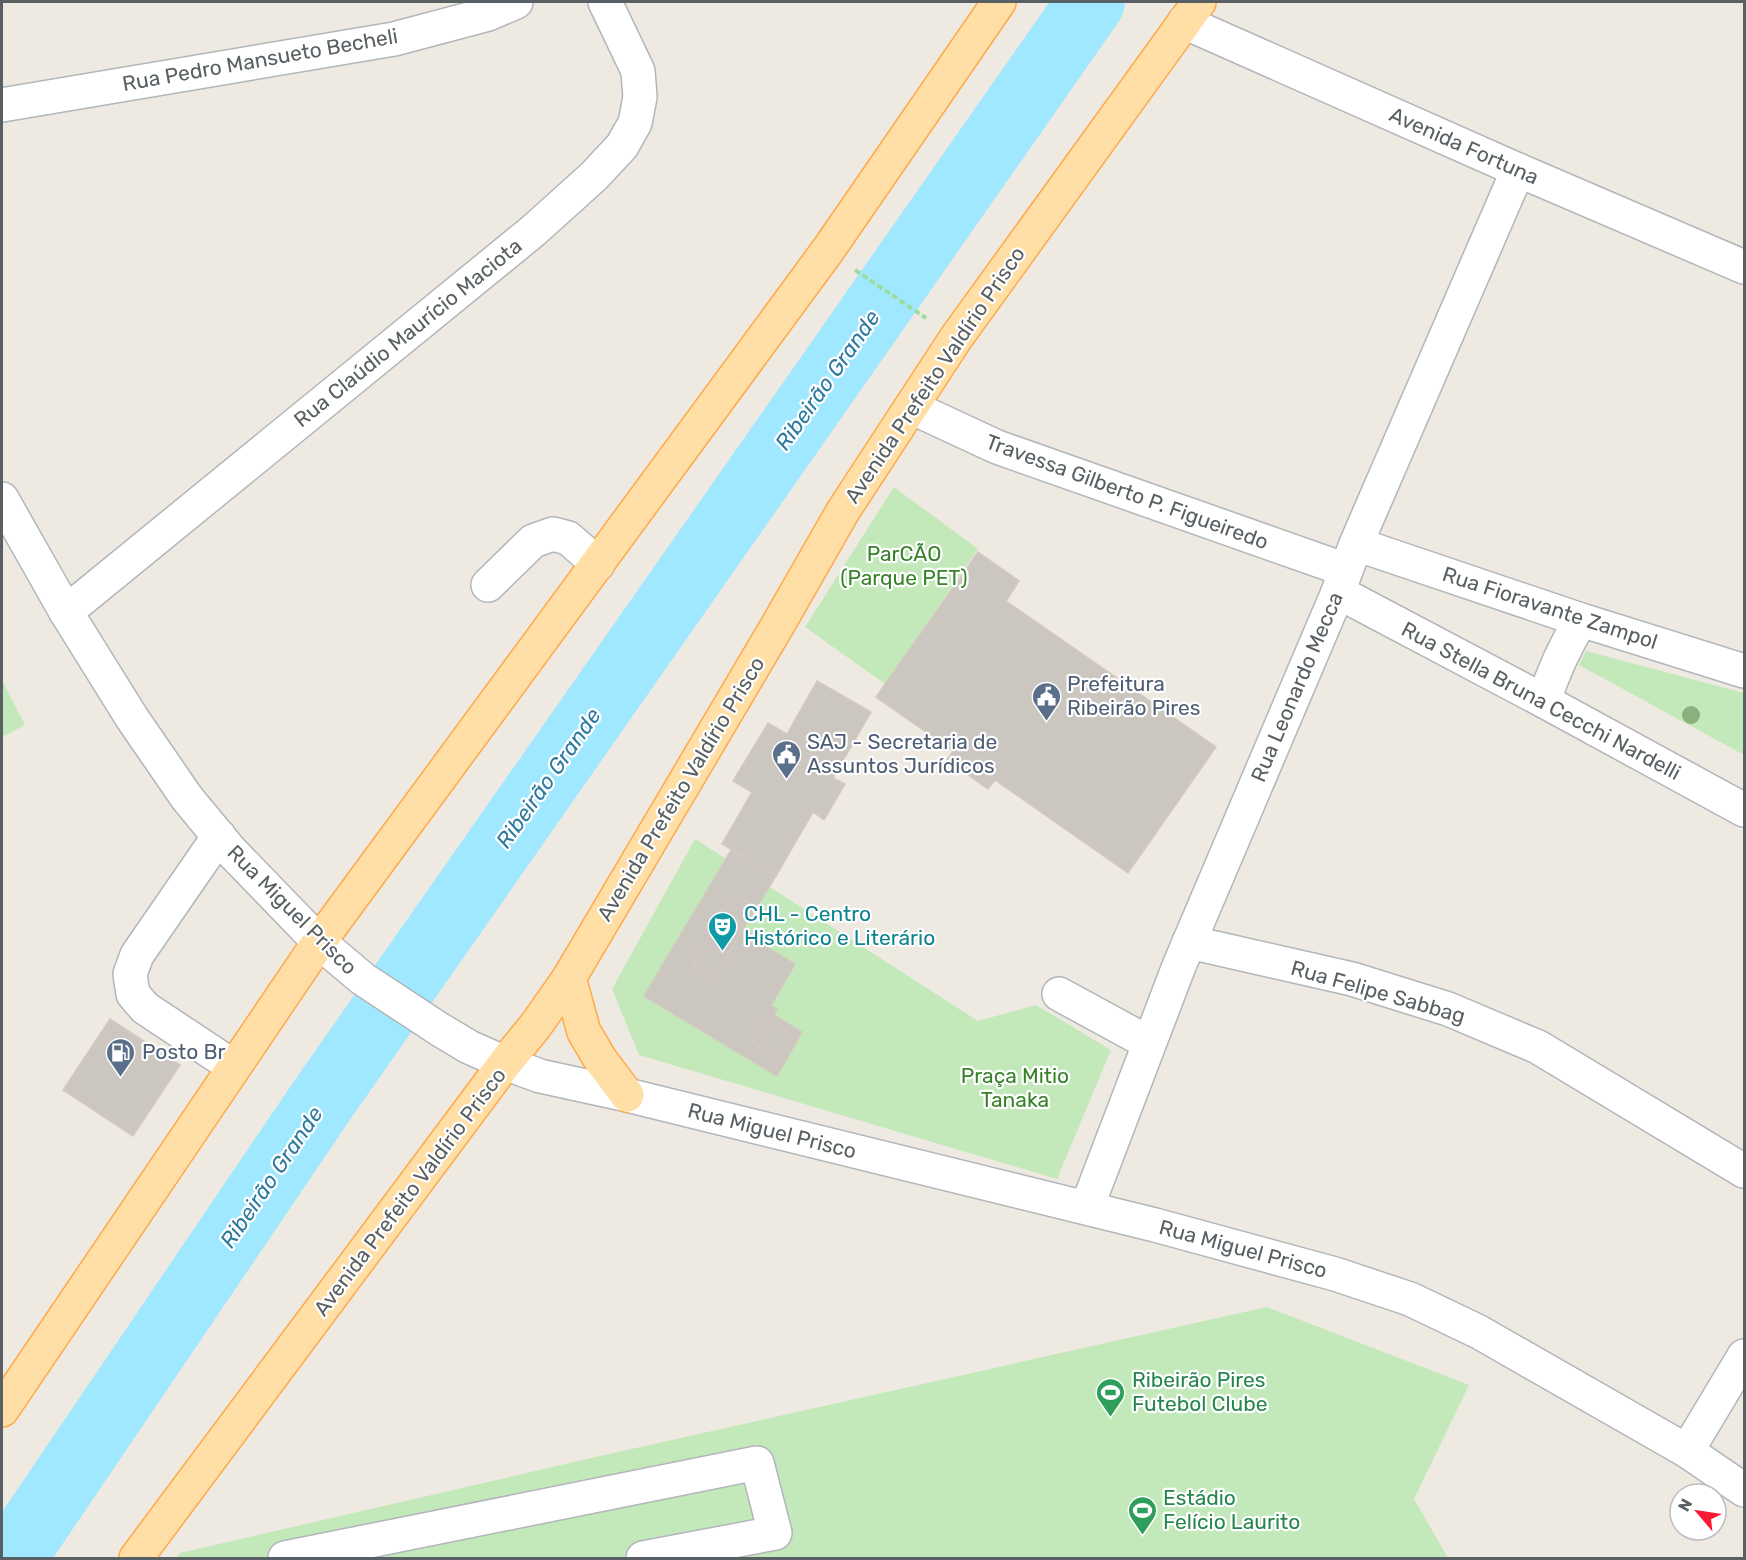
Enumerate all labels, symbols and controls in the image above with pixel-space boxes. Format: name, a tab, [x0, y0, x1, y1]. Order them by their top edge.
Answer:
street label: Rua Pedro Mansueto Becheli	[120, 23, 400, 96]
street label: Avenida Fortuna	[1386, 101, 1543, 190]
street label: Rua Claúdio Maurício Maciota	[289, 233, 527, 432]
street label: Avenida Prefeito Valdírio Prisco	[839, 242, 1030, 508]
water label: Ribeirão Grande	[769, 305, 886, 456]
street label: Travessa Gilberto P. Figueiredo	[983, 429, 1272, 554]
park label: ParCÃO (Parque PET)	[840, 541, 968, 590]
street label: Rua Fioravante Zampol	[1439, 561, 1661, 654]
street label: Rua Leonardo Mecca	[1245, 588, 1348, 785]
street label: Rua Stella Bruna Cecchi Nardelli	[1397, 616, 1685, 785]
street label: Avenida Prefeito Valdírio Prisco	[592, 652, 770, 925]
place label: Prefeitura Ribeirão Pires	[1067, 671, 1201, 720]
public building icon: Prefeitura Ribeirão Pires	[1030, 680, 1062, 722]
water label: Ribeirão Grande	[490, 703, 607, 854]
place label: SAJ - Secretaria de Assuntos Jurídicos	[807, 729, 997, 778]
public building icon: SAJ - Secretaria de Assuntos Jurídicos	[770, 738, 802, 780]
street label: Rua Miguel Prisco	[222, 840, 362, 980]
place label: CHL - Centro Histórico e Literário	[744, 901, 935, 950]
theatre icon: CHL - Centro Histórico e Literário	[707, 910, 739, 952]
street label: Rua Felipe Sabbag	[1288, 955, 1468, 1028]
fuel station icon: Posto Br	[105, 1036, 137, 1078]
place label: Posto Br	[142, 1039, 226, 1064]
street label: Avenida Prefeito Valdírio Prisco	[308, 1063, 511, 1321]
park label: Praça Mitio Tanaka	[961, 1063, 1069, 1112]
street label: Rua Miguel Prisco	[685, 1097, 859, 1164]
water label: Ribeirão Grande	[214, 1101, 329, 1253]
street label: Rua Miguel Prisco	[1156, 1214, 1330, 1283]
place label: Ribeirão Pires Futebol Clube	[1132, 1367, 1267, 1416]
sports icon: Ribeirão Pires Futebol Clube	[1095, 1376, 1127, 1418]
north arrow	[1668, 1482, 1728, 1542]
place label: Estádio Felício Laurito	[1163, 1485, 1300, 1534]
sports icon: Estádio Felício Laurito	[1126, 1494, 1158, 1536]
text: N	[1674, 1495, 1696, 1515]

